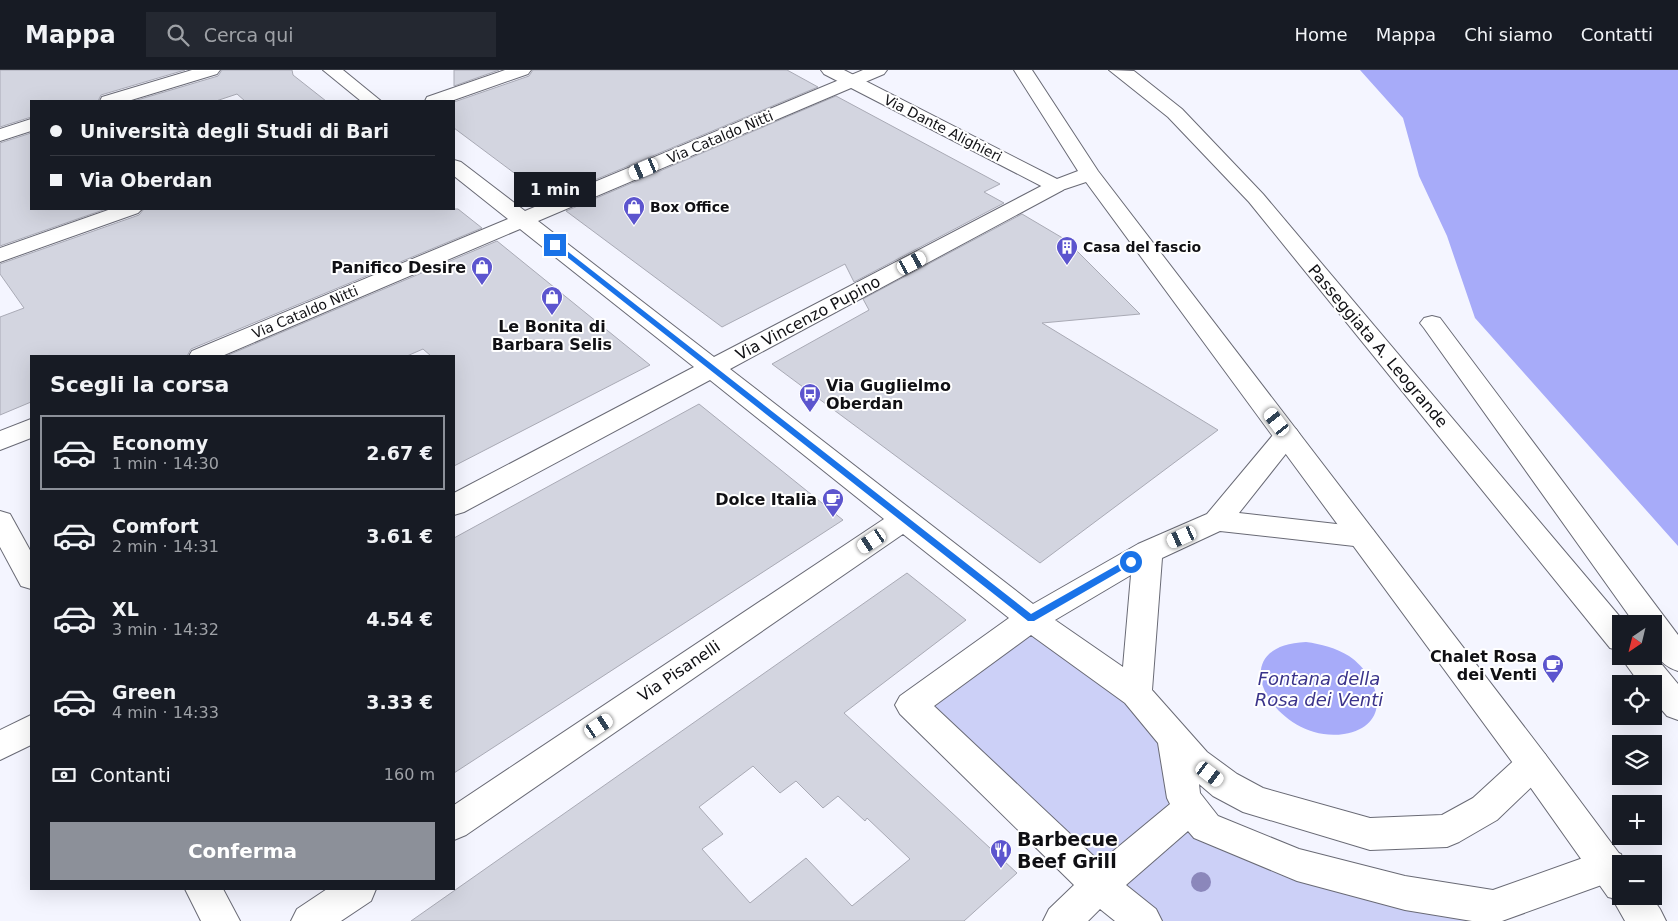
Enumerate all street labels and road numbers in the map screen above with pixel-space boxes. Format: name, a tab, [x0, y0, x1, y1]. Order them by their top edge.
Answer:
street label: Via Dante Alighieri	[881, 91, 1005, 165]
street label: Via Cataldo Nitti	[665, 107, 775, 167]
street label: Passeggiata A. Leogrande	[1304, 261, 1452, 431]
street label: Via Vincenzo Pupino	[732, 272, 884, 364]
street label: Via Cataldo Nitti	[250, 282, 360, 342]
street label: Via Pisanelli	[634, 637, 724, 705]

